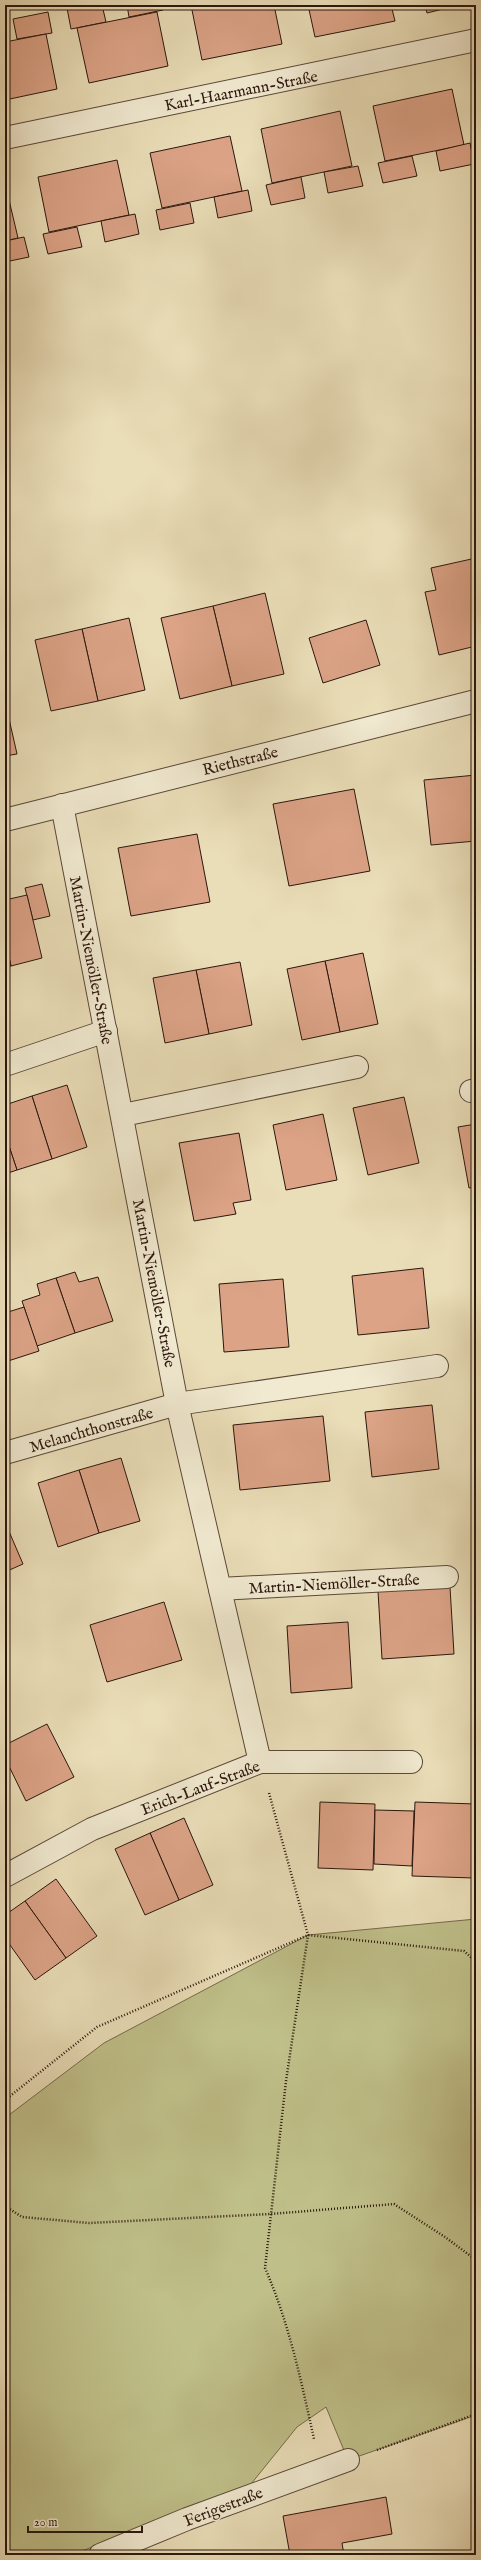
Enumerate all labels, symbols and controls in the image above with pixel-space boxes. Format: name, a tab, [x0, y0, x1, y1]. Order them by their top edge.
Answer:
street label: Karl-Haarmann-Straße	[163, 67, 320, 117]
street label: Riethstraße	[201, 743, 280, 781]
street label: Martin-Niemöller-Straße	[64, 874, 116, 1046]
street label: Martin-Niemöller-Straße	[127, 1197, 179, 1369]
street label: Melanchthonstraße	[27, 1404, 156, 1458]
street label: Martin-Niemöller-Straße	[248, 1571, 420, 1599]
street label: Erich-Lauf-Straße	[138, 1757, 263, 1821]
street label: Ferigestraße	[181, 2484, 266, 2532]
scale bar	[28, 2508, 142, 2534]
text: 20 m	[34, 2515, 57, 2530]

